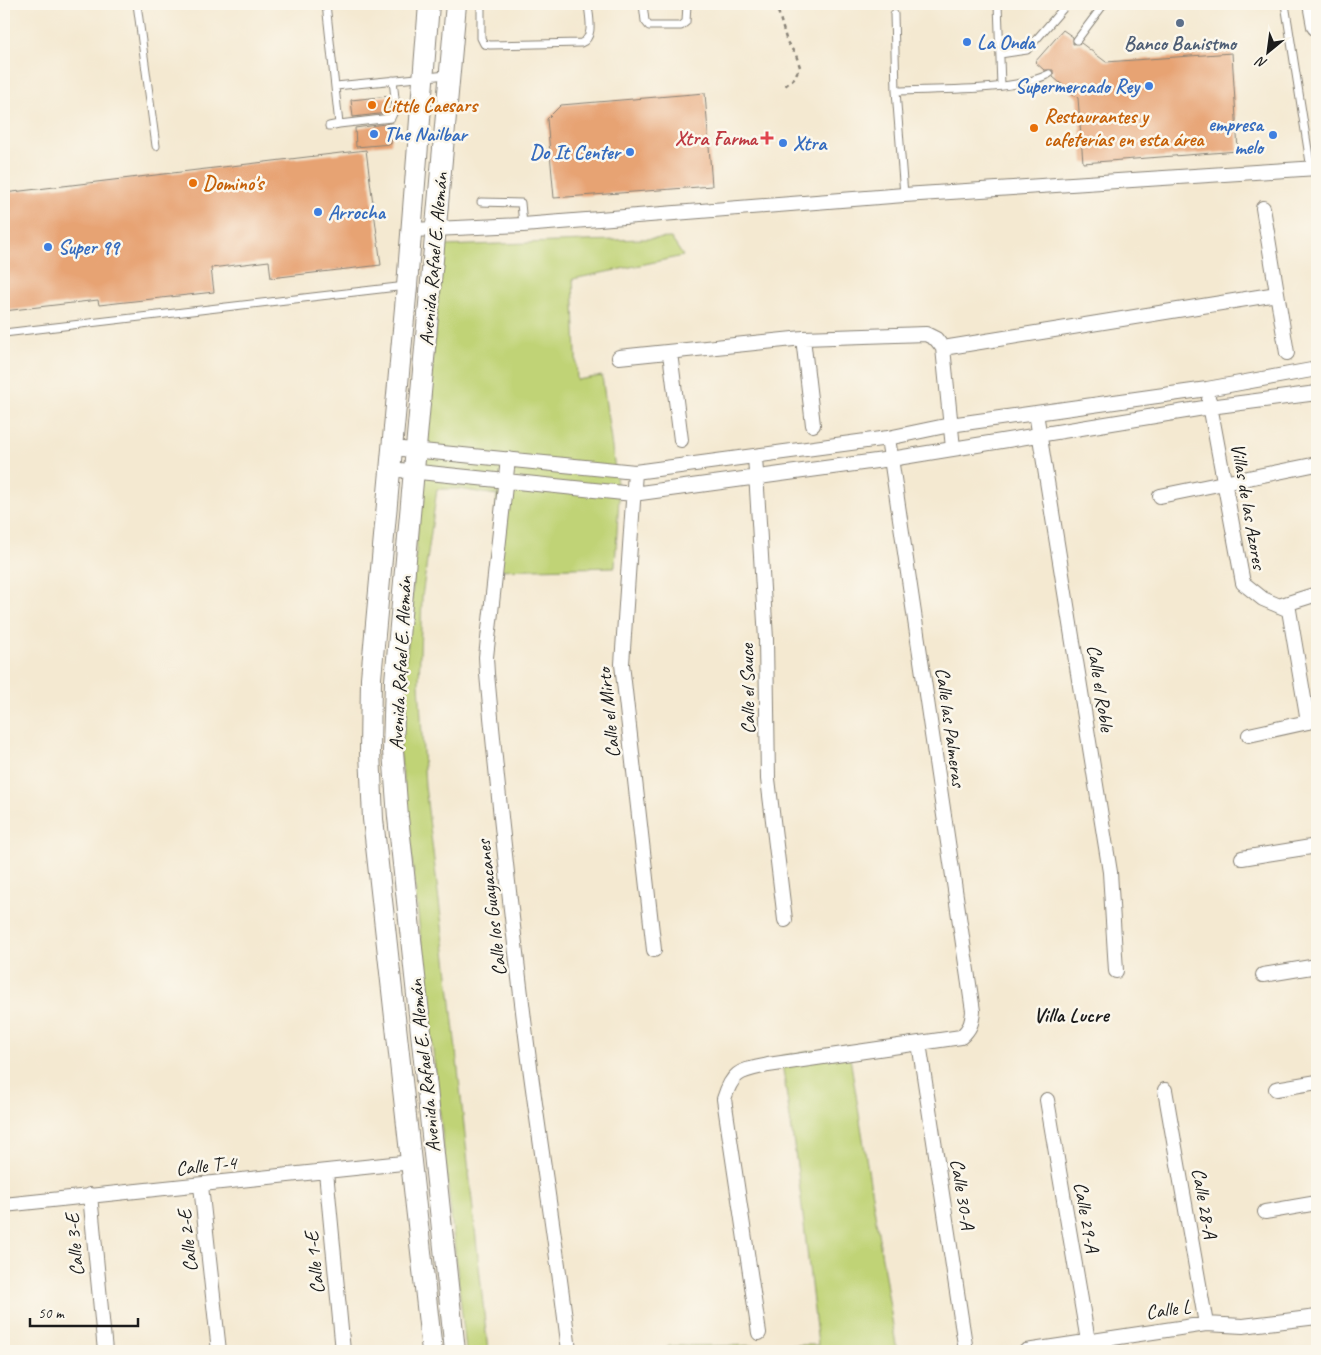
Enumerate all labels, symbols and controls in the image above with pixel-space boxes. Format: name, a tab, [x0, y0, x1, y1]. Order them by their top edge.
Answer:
marker: Banco Banistmo	[1174, 17, 1186, 29]
north arrow	[1244, 28, 1294, 78]
place label: La Onda	[977, 30, 1037, 55]
place label: Banco Banistmo	[1124, 31, 1238, 56]
marker: La Onda	[961, 36, 973, 48]
text: N	[1252, 52, 1270, 72]
place label: Supermercado Rey	[1015, 74, 1141, 99]
marker: Supermercado Rey	[1143, 80, 1155, 92]
place label: Little Caesars	[382, 93, 479, 118]
marker: Little Caesars	[366, 99, 378, 111]
place label: Restaurantes y cafeterías en esta área	[1044, 104, 1205, 152]
place label: empresa melo	[1208, 112, 1265, 160]
place label: The Nailbar	[384, 122, 470, 147]
marker: Restaurantes y cafeterías en esta área	[1028, 122, 1040, 134]
place label: Xtra Farma	[675, 126, 759, 151]
marker: The Nailbar	[368, 128, 380, 140]
marker: empresa melo	[1267, 129, 1279, 141]
place label: Xtra	[793, 131, 828, 156]
marker: Xtra Farma	[761, 132, 773, 144]
marker: Xtra	[777, 137, 789, 149]
place label: Do It Center	[530, 140, 623, 165]
marker: Do It Center	[624, 146, 636, 158]
street label: Avenida Rafael E. Alemán	[413, 170, 454, 347]
place label: Domino's	[203, 171, 265, 196]
marker: Domino's	[187, 177, 199, 189]
place label: Arrocha	[328, 200, 387, 225]
marker: Arrocha	[312, 206, 324, 218]
place label: Super 99	[58, 235, 121, 260]
marker: Super 99	[42, 241, 54, 253]
street label: Villas de las Azores	[1225, 441, 1272, 573]
street label: Avenida Rafael E. Alemán	[383, 575, 418, 750]
street label: Calle el Sauce	[734, 642, 761, 734]
street label: Calle el Roble	[1081, 643, 1120, 735]
street label: Calle el Mirto	[591, 665, 626, 759]
street label: Calle las Palmeras	[930, 666, 972, 790]
street label: Calle los Guayacanes	[470, 836, 512, 977]
street label: Avenida Rafael E. Alemán	[403, 977, 446, 1154]
district label: Villa Lucre	[1034, 1002, 1110, 1028]
street label: Calle T-4	[174, 1150, 240, 1181]
street label: Calle 30-A	[945, 1157, 981, 1232]
street label: Calle 28-A	[1186, 1166, 1223, 1241]
street label: Calle 29-A	[1068, 1180, 1105, 1255]
street label: Calle 2-E	[172, 1206, 203, 1273]
street label: Calle 3-E	[59, 1210, 90, 1277]
street label: Calle 1-E	[299, 1228, 330, 1295]
street label: Calle L	[1144, 1294, 1192, 1325]
scale bar	[30, 1295, 138, 1327]
text: 50 m	[38, 1304, 65, 1323]

